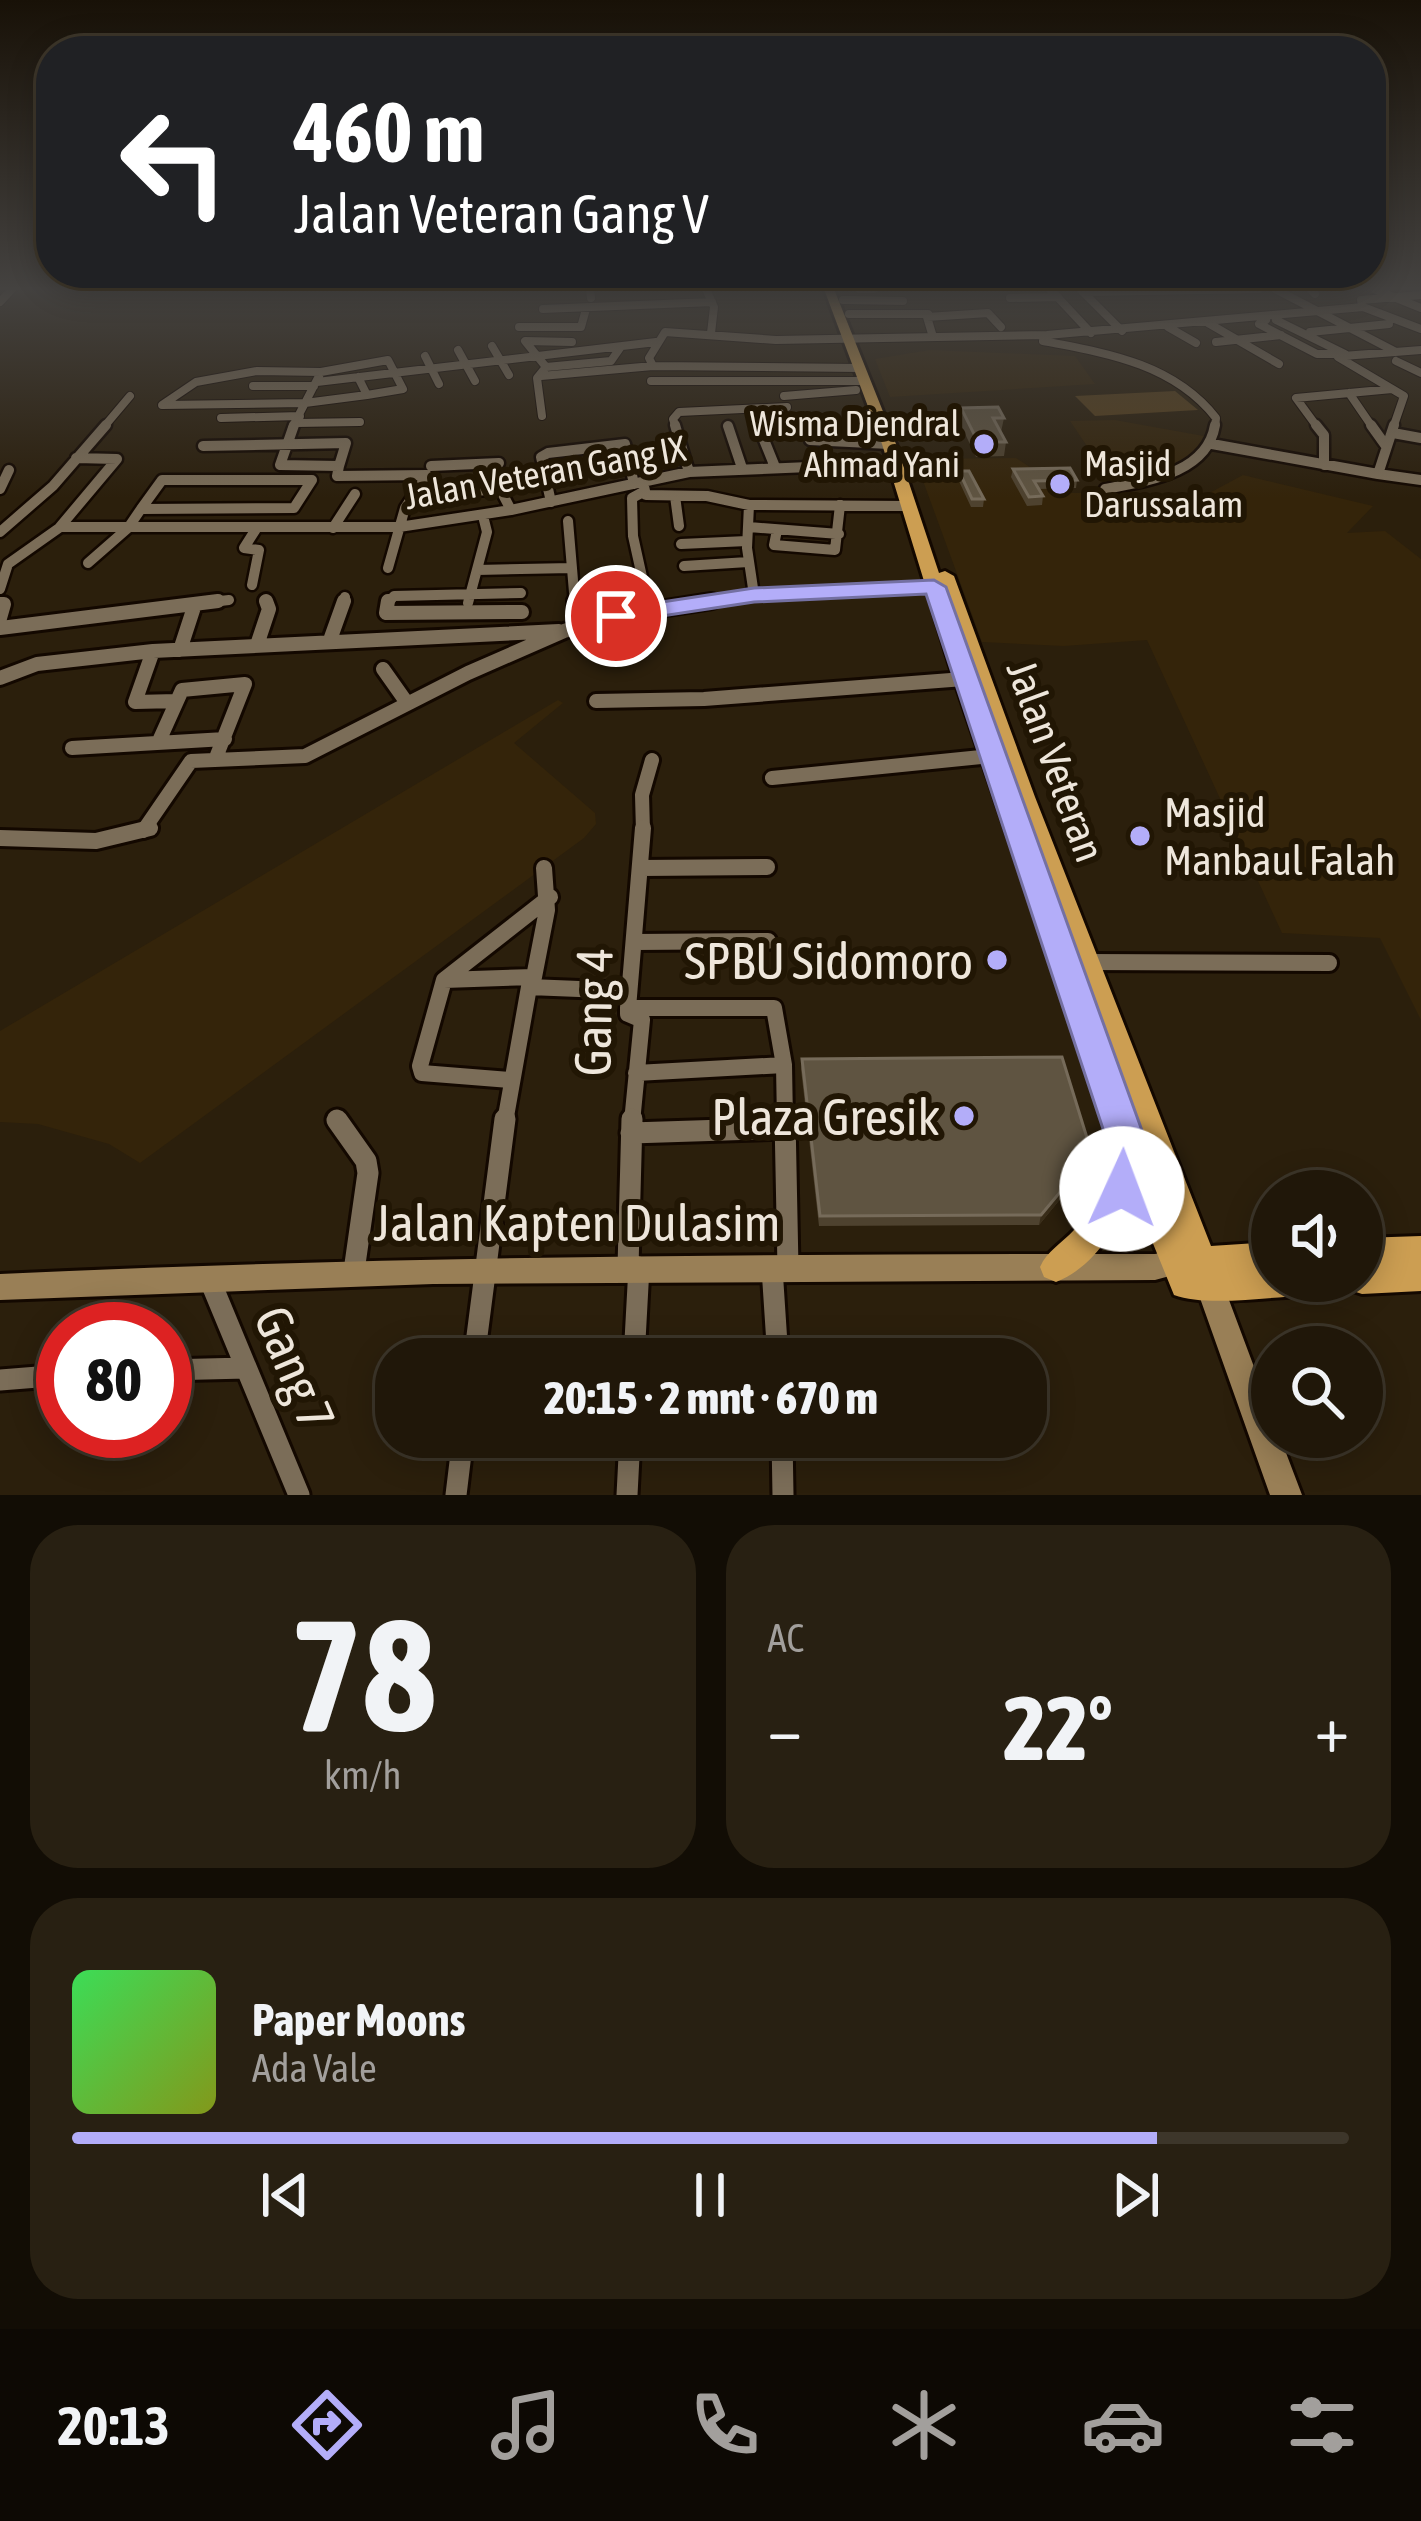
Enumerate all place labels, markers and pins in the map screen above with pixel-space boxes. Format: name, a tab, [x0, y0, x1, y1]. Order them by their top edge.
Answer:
place label: Wisma Djendral Ahmad Yani	[750, 402, 960, 485]
marker: Wisma Djendral Ahmad Yani	[971, 431, 997, 457]
place label: Masjid Darussalam	[1084, 442, 1243, 525]
marker: Masjid Darussalam	[1047, 471, 1073, 497]
pin	[565, 565, 667, 667]
place label: Masjid Manbaul Falah	[1164, 788, 1395, 884]
marker: Masjid Manbaul Falah	[1127, 823, 1153, 849]
place label: SPBU Sidomoro	[684, 931, 973, 990]
marker: SPBU Sidomoro	[984, 947, 1010, 973]
place label: Plaza Gresik	[711, 1087, 940, 1146]
marker: Plaza Gresik	[951, 1103, 977, 1129]

